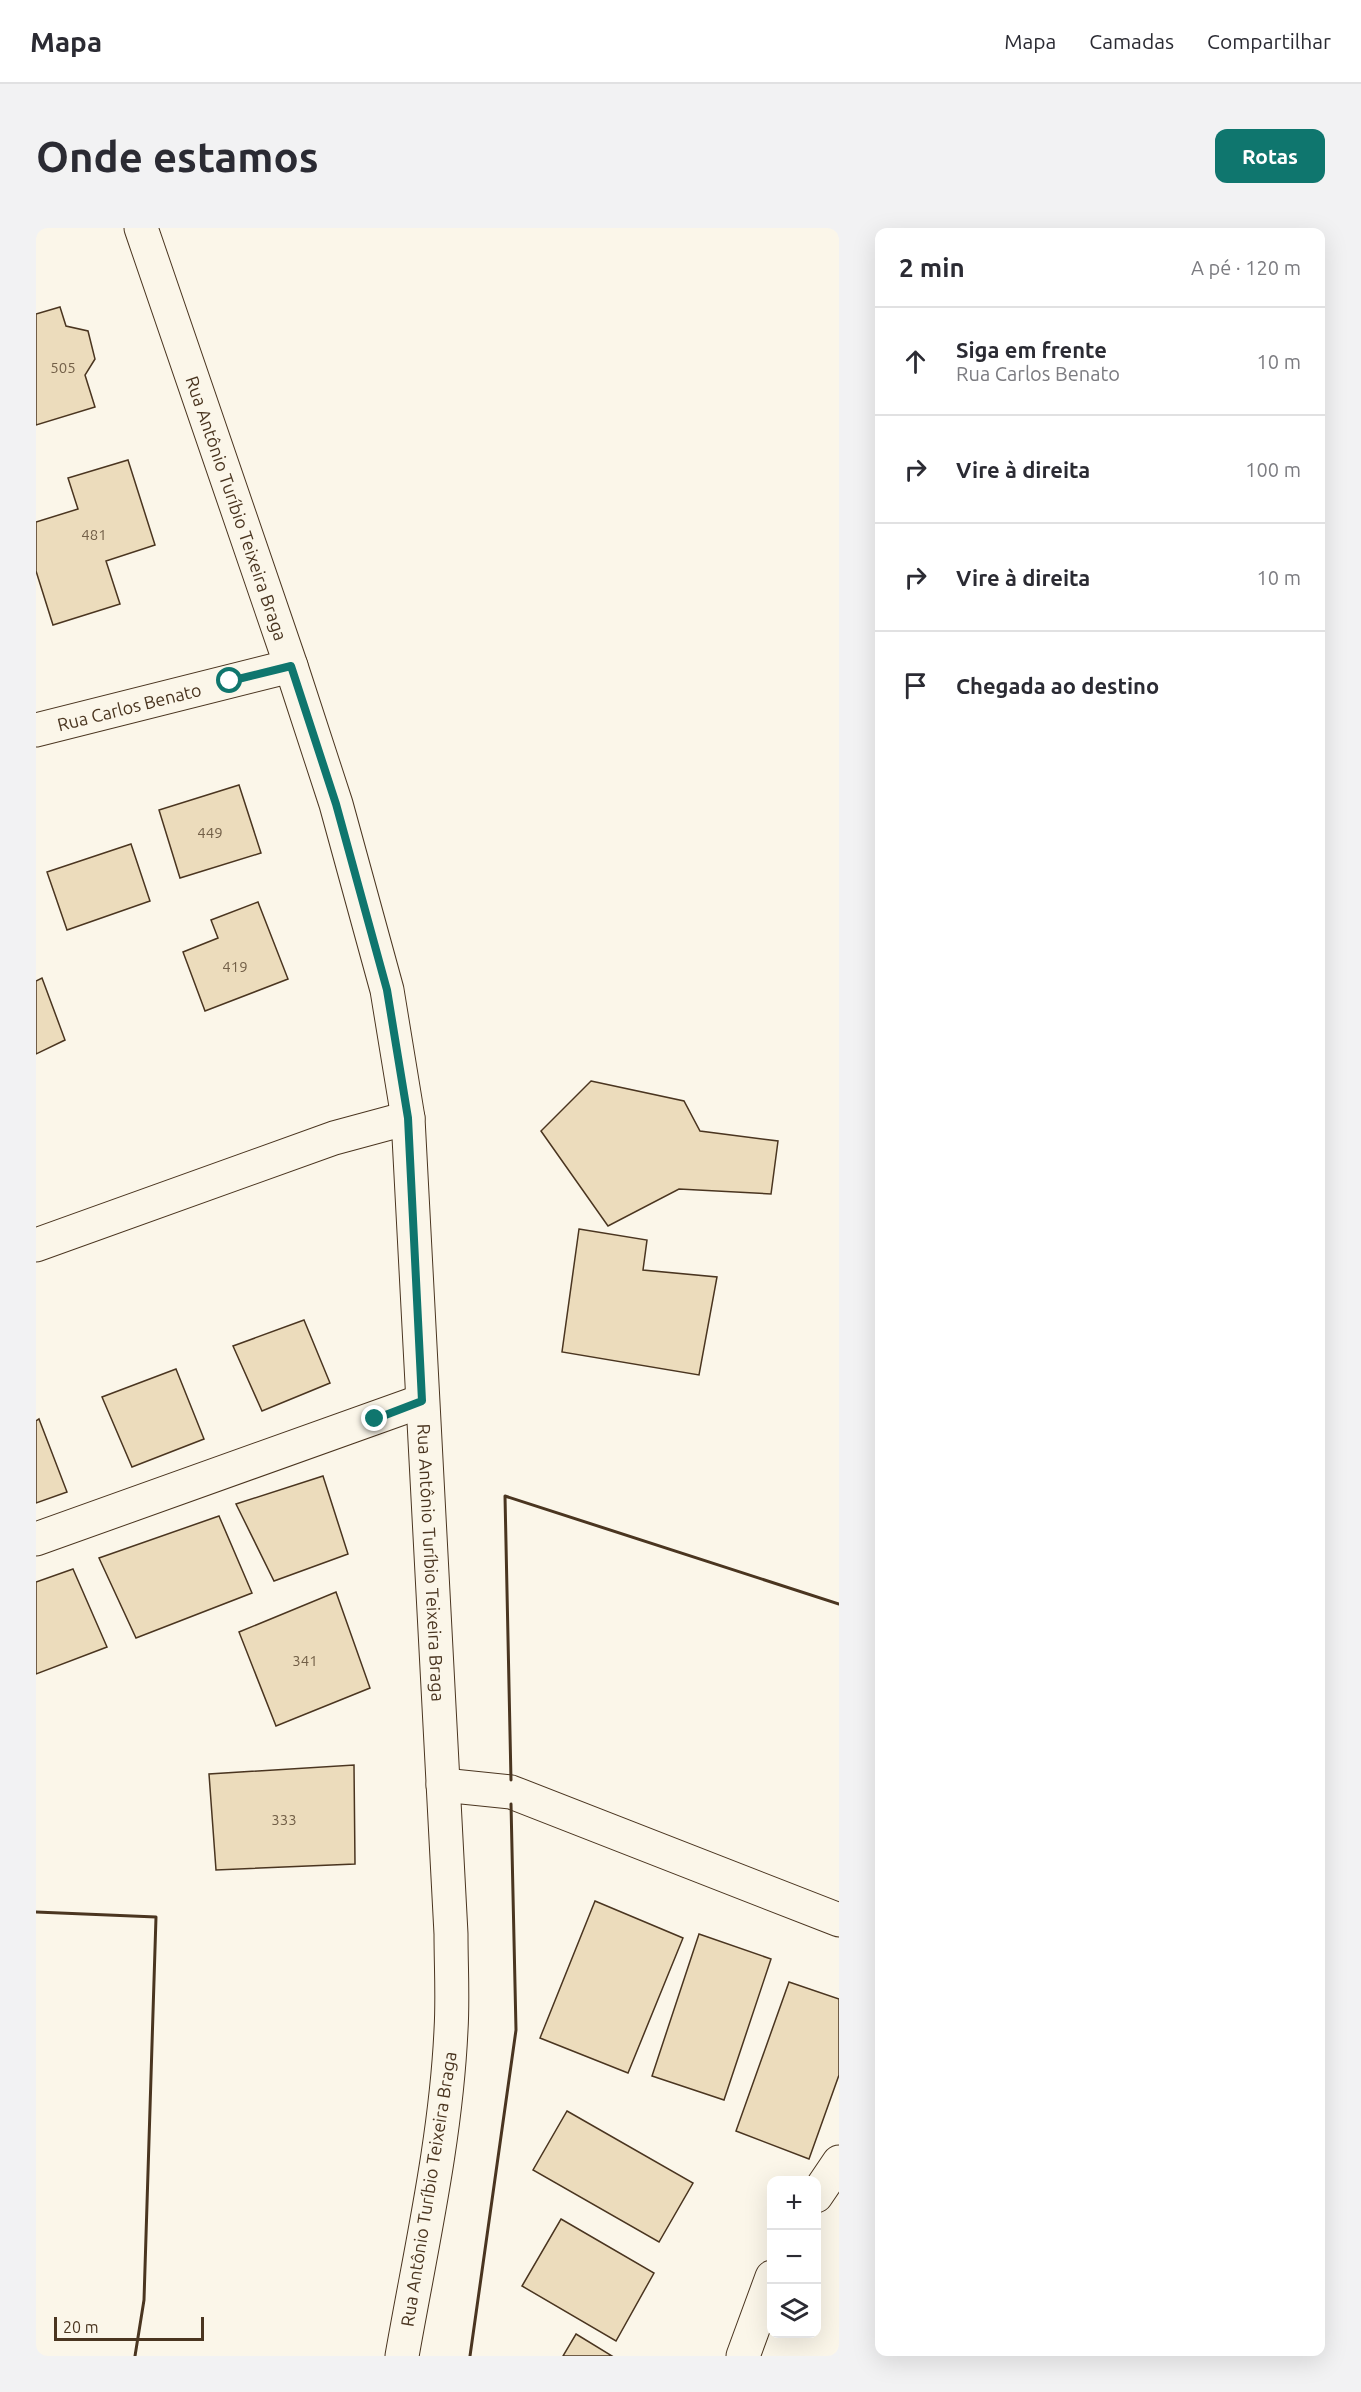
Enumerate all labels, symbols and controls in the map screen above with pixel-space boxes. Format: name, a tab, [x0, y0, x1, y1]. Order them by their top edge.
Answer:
text: Mapa	[30, 26, 102, 57]
text: Mapa	[1004, 29, 1056, 53]
text: Camadas	[1089, 29, 1174, 53]
text: Compartilhar	[1207, 29, 1331, 53]
button: Rotas	[1215, 129, 1325, 183]
text: Onde estamos	[36, 133, 319, 180]
text: 2 min	[899, 253, 965, 282]
text: A pé · 120 m	[1191, 256, 1301, 279]
text: Siga em frente	[956, 337, 1107, 362]
icon: ahead	[899, 345, 932, 378]
text: 10 m	[1257, 350, 1301, 373]
house number: 505	[50, 359, 76, 376]
text: Rua Carlos Benato	[956, 362, 1120, 385]
street label: Rua Antônio Turíbio Teixeira Braga	[182, 373, 291, 643]
icon: right	[899, 453, 932, 486]
text: Vire à direita	[956, 457, 1090, 482]
text: 100 m	[1245, 458, 1301, 481]
house number: 481	[81, 526, 107, 543]
icon: right	[899, 561, 932, 594]
text: Vire à direita	[956, 565, 1090, 590]
text: 10 m	[1257, 566, 1301, 589]
route start	[216, 667, 242, 693]
icon: arrive	[899, 669, 932, 702]
text: Chegada ao destino	[956, 673, 1159, 698]
street label: Rua Carlos Benato	[55, 679, 203, 734]
house number: 449	[197, 824, 223, 841]
house number: 419	[222, 958, 248, 975]
route end	[361, 1405, 387, 1431]
street label: Rua Antônio Turíbio Teixeira Braga	[414, 1423, 449, 1702]
house number: 341	[292, 1652, 318, 1669]
house number: 333	[271, 1811, 297, 1828]
street label: Rua Antônio Turíbio Teixeira Braga	[396, 2050, 460, 2328]
map controls	[767, 2176, 821, 2338]
button: +	[767, 2176, 821, 2230]
button: −	[767, 2230, 821, 2284]
button: layers	[767, 2284, 821, 2338]
scale bar	[54, 2314, 204, 2342]
text: 20 m	[63, 2318, 99, 2336]

